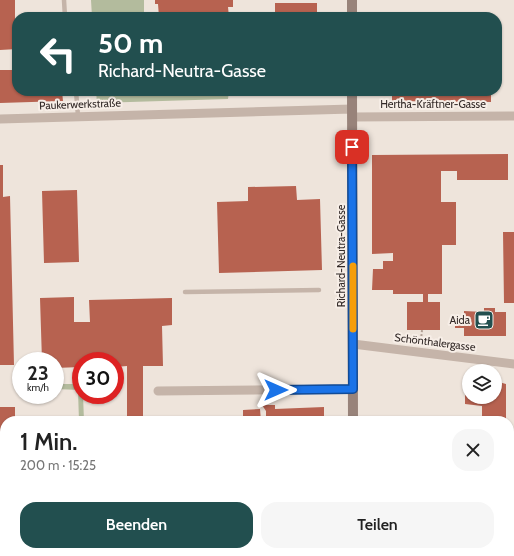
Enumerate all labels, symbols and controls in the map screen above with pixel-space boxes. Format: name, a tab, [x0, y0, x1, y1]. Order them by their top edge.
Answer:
text: 50 m	[98, 26, 163, 60]
icon: left	[32, 28, 84, 80]
text: Richard-Neutra-Gasse	[98, 60, 266, 82]
street label: Paukerwerkstraße	[39, 96, 121, 112]
street label: Hertha-Kräftner-Gasse	[380, 97, 486, 111]
pin	[335, 130, 369, 164]
icon: arrive	[341, 136, 363, 158]
street label: Richard-Neutra-Gasse	[334, 204, 348, 307]
cafe icon: Aida	[473, 309, 495, 331]
place label: Aida	[450, 313, 471, 327]
street label: Schönthalergasse	[394, 330, 477, 354]
speed limit sign: 30	[72, 352, 124, 404]
text: 23	[27, 361, 49, 385]
map controls	[462, 364, 502, 404]
button: layers	[462, 364, 502, 404]
position arrow	[255, 369, 297, 411]
text: km/h	[27, 381, 49, 394]
text: 1 Min.	[20, 427, 78, 456]
button: close	[452, 429, 494, 471]
text: 200 m · 15:25	[20, 457, 96, 473]
button: Beenden	[20, 502, 253, 548]
button: Teilen	[261, 502, 494, 548]

